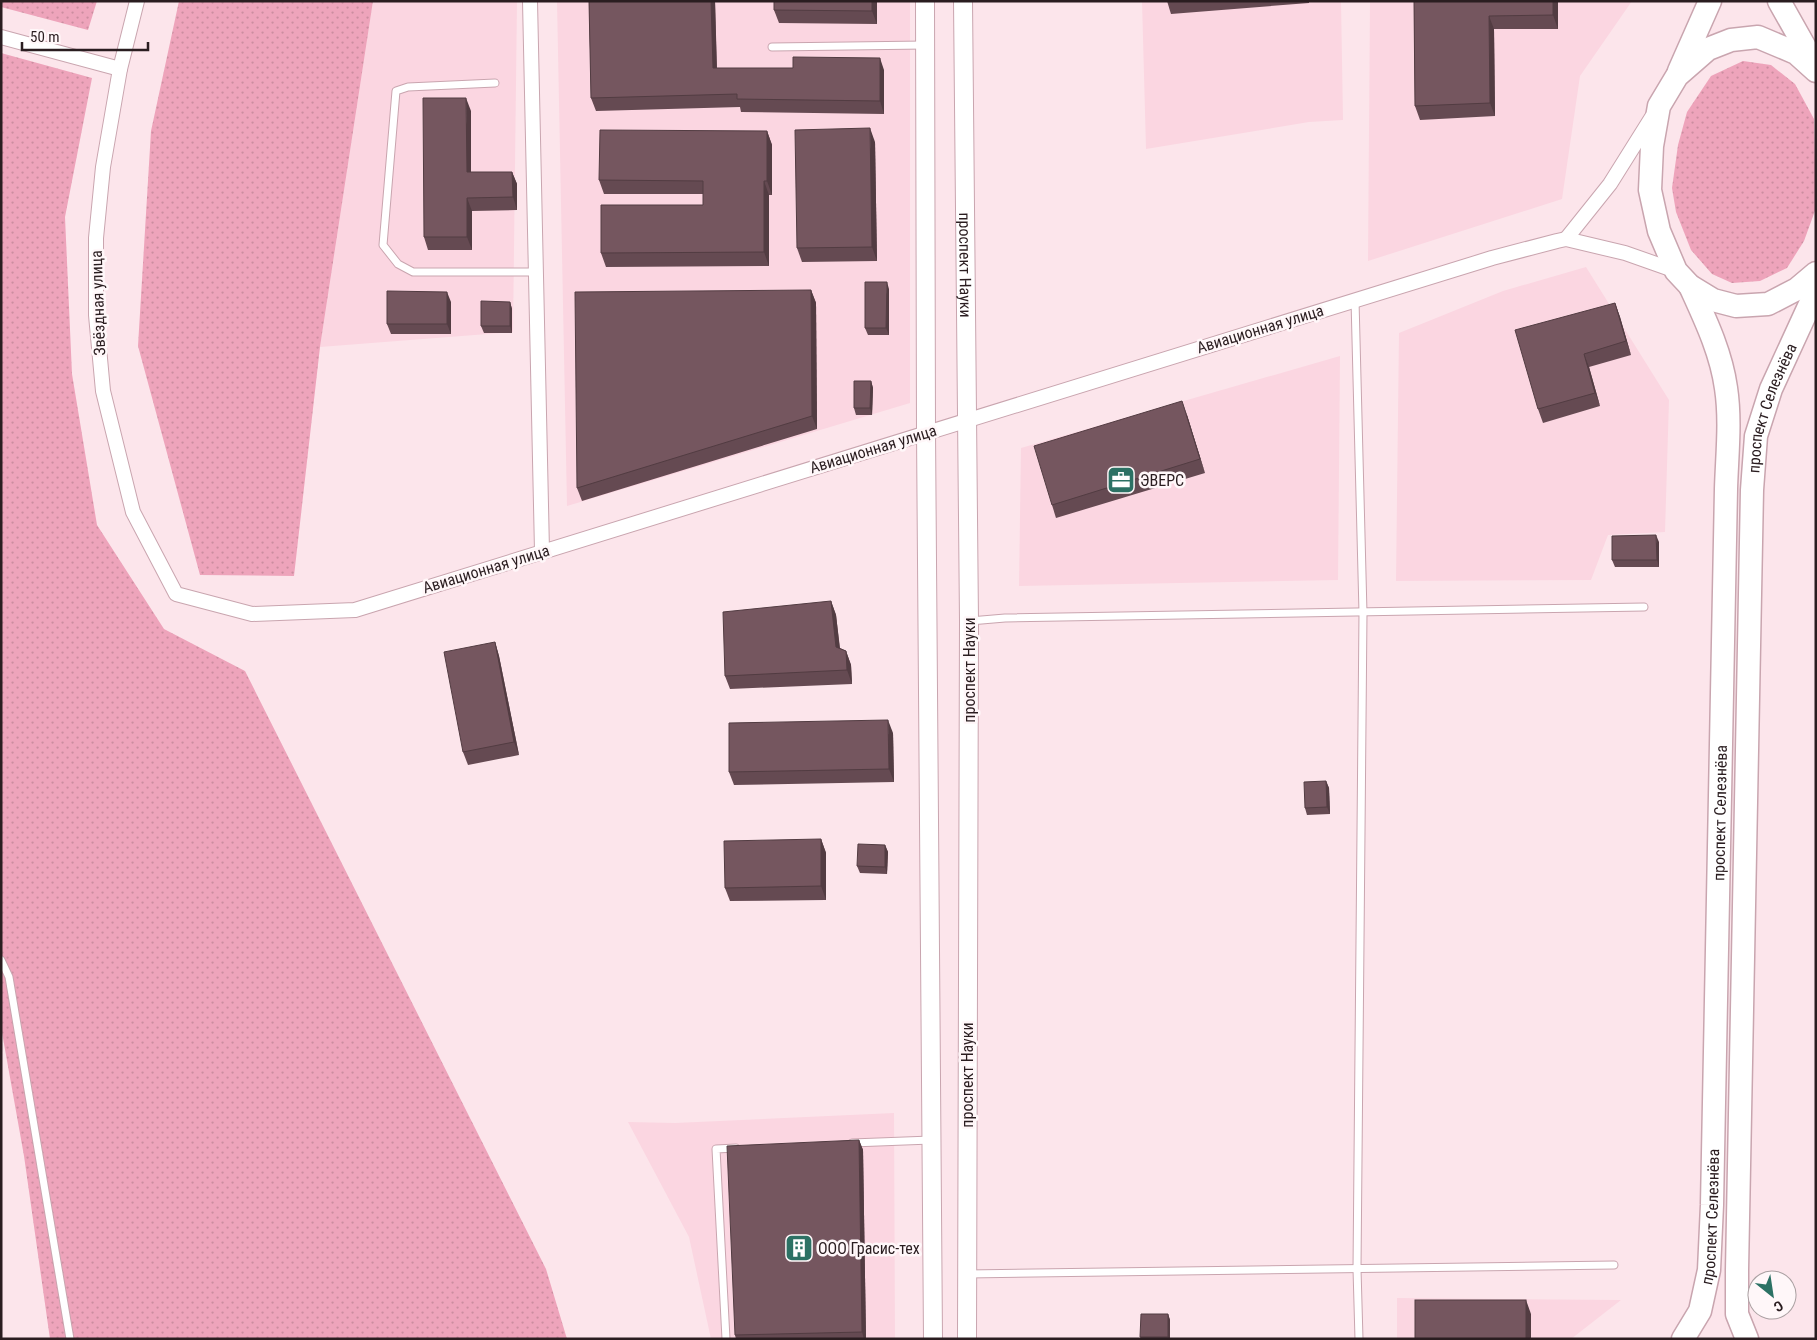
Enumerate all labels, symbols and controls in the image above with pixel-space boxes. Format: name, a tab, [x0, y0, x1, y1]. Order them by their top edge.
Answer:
scale bar	[22, 20, 149, 52]
text: 50 m	[30, 28, 60, 46]
street label: проспект Науки	[956, 212, 976, 318]
street label: Звёздная улица	[87, 250, 109, 356]
street label: Авиационная улица	[1194, 301, 1326, 357]
street label: проспект Селезнёва	[1744, 340, 1800, 474]
street label: Авиационная улица	[807, 421, 939, 477]
office icon: ЭВЕРС	[1106, 465, 1136, 495]
place label: ЭВЕРС	[1140, 471, 1184, 490]
street label: Авиационная улица	[420, 541, 552, 597]
street label: проспект Науки	[960, 617, 979, 723]
street label: проспект Селезнёва	[1709, 745, 1730, 881]
street label: проспект Науки	[958, 1022, 977, 1128]
street label: проспект Селезнёва	[1697, 1149, 1723, 1286]
building icon: ООО Грасис-тех	[784, 1233, 814, 1263]
place label: ООО Грасис-тех	[818, 1239, 920, 1258]
north arrow	[1747, 1270, 1797, 1320]
text: С	[1771, 1297, 1786, 1315]

